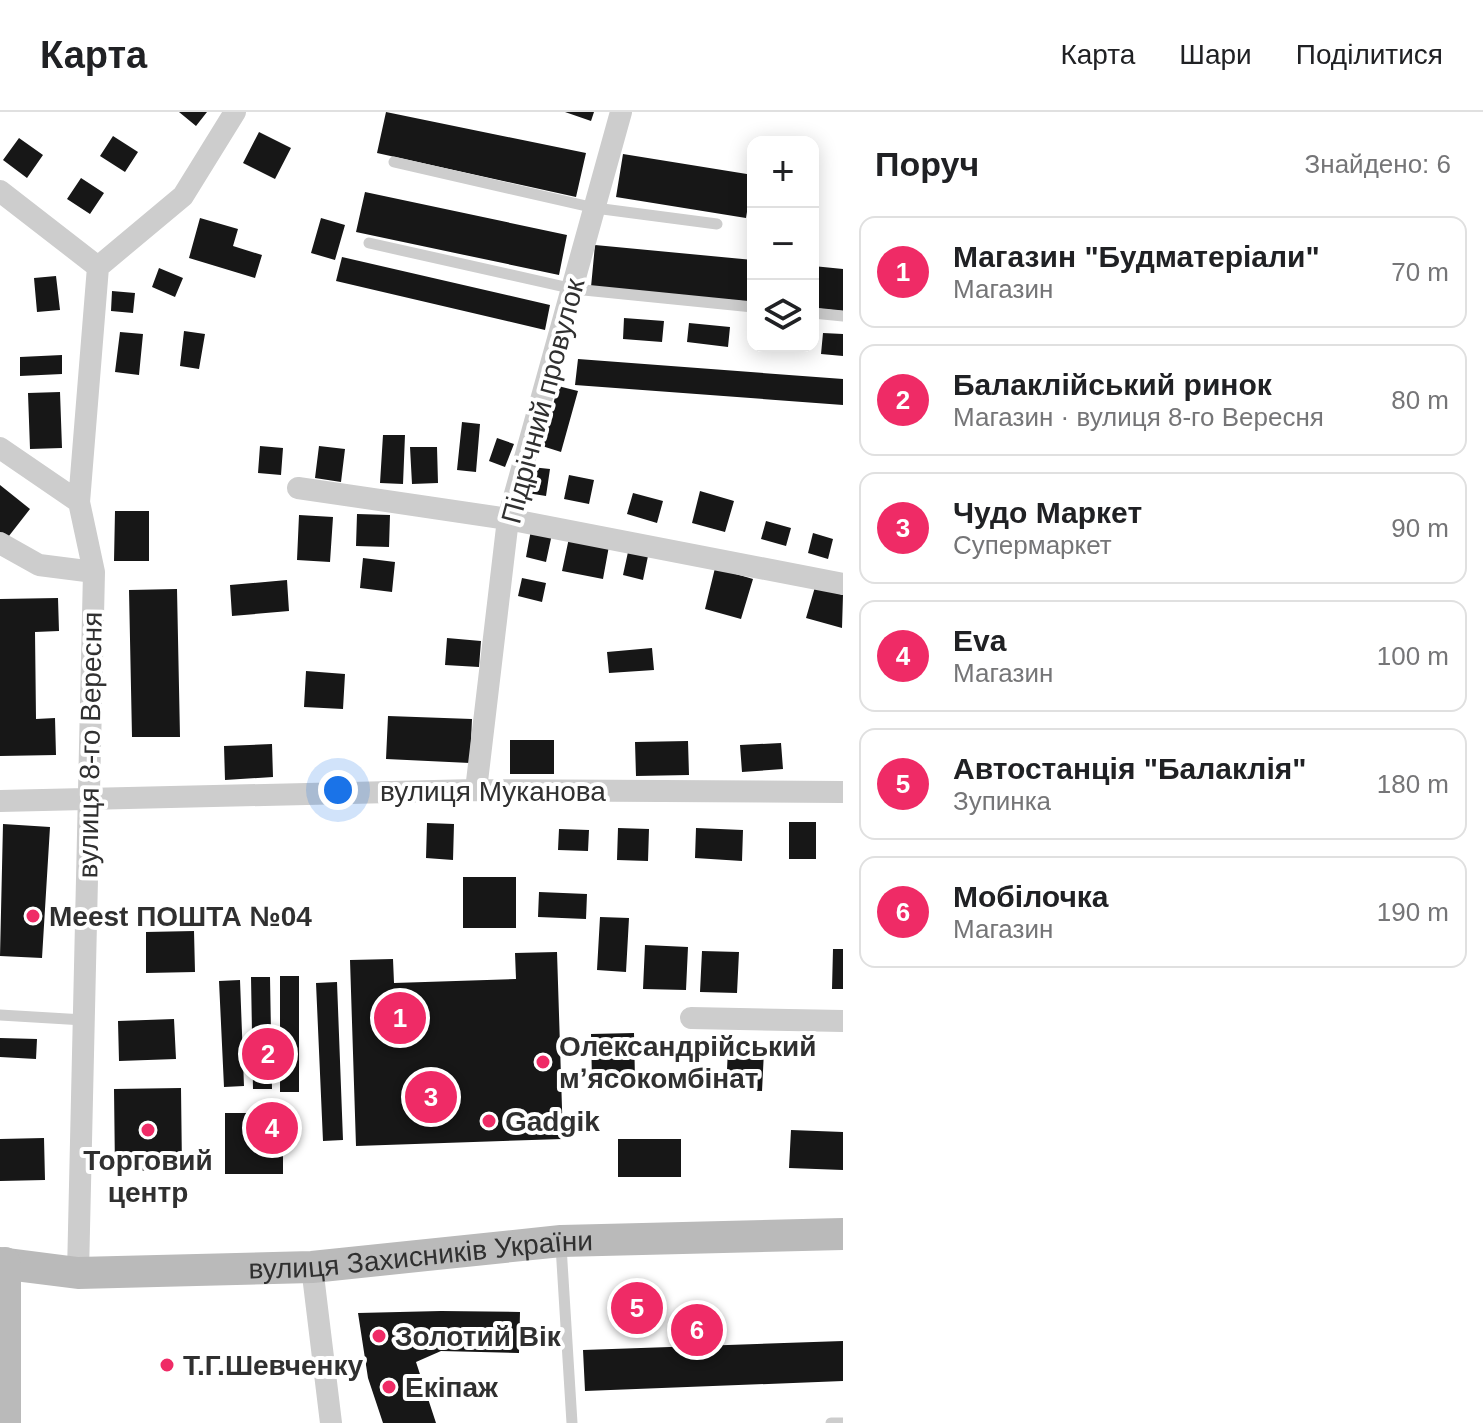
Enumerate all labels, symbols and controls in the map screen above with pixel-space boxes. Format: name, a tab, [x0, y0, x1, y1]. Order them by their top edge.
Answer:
text: Карта	[40, 34, 147, 76]
text: Карта	[1060, 39, 1135, 70]
text: Шари	[1179, 39, 1252, 70]
text: Поділитися	[1296, 39, 1443, 70]
map controls	[747, 136, 819, 352]
button: +	[747, 136, 819, 208]
text: Поруч	[875, 145, 979, 183]
text: Знайдено: 6	[1305, 149, 1451, 179]
button: −	[747, 208, 819, 280]
text: Магазин "Будматеріали"	[953, 240, 1320, 273]
text: 1	[896, 257, 910, 287]
text: 70 m	[1391, 257, 1449, 287]
text: Магазин	[953, 274, 1053, 304]
street label: Підрічний провулок	[495, 275, 591, 527]
button: layers	[747, 280, 819, 352]
text: Балаклійський ринок	[953, 368, 1272, 401]
text: 2	[896, 385, 910, 415]
text: 80 m	[1391, 385, 1449, 415]
text: Магазин · вулиця 8-го Вересня	[953, 402, 1324, 432]
text: Чудо Маркет	[953, 496, 1142, 529]
text: 3	[896, 513, 910, 543]
text: 90 m	[1391, 513, 1449, 543]
text: Супермаркет	[953, 530, 1112, 560]
street label: вулиця 8-го Вересня	[72, 612, 108, 878]
text: Eva	[953, 624, 1006, 657]
text: 4	[896, 641, 910, 671]
text: 100 m	[1377, 641, 1449, 671]
text: Магазин	[953, 658, 1053, 688]
text: Автостанція "Балаклія"	[953, 752, 1306, 785]
text: 5	[896, 769, 910, 799]
text: 180 m	[1377, 769, 1449, 799]
your location	[318, 770, 358, 810]
street label: вулиця Муканова	[380, 776, 606, 807]
text: Зупинка	[953, 786, 1051, 816]
text: Мобілочка	[953, 880, 1109, 913]
text: 6	[896, 897, 910, 927]
text: 190 m	[1377, 897, 1449, 927]
place label: Meest ПОШТА №04	[49, 901, 312, 932]
marker: Meest ПОШТА №04	[24, 907, 42, 925]
text: Магазин	[953, 914, 1053, 944]
pin: 1	[374, 988, 426, 1048]
pin: 2	[242, 1024, 294, 1084]
place label: Олександрійський мʼясокомбінат	[559, 1031, 817, 1094]
marker: Олександрійський мʼясокомбінат	[534, 1053, 552, 1071]
pin: 3	[405, 1067, 457, 1127]
pin: 4	[246, 1098, 298, 1158]
place label: Gadgik	[505, 1106, 600, 1137]
marker: Gadgik	[480, 1112, 498, 1130]
marker: Торговий центр	[139, 1121, 157, 1139]
place label: Торговий центр	[83, 1145, 213, 1208]
street label: вулиця Захисників України	[248, 1225, 593, 1284]
pin: 5	[611, 1278, 663, 1338]
pin: 6	[671, 1300, 723, 1360]
place label: Золотий Вік	[395, 1321, 562, 1352]
marker: Золотий Вік	[370, 1327, 388, 1345]
place label: Т.Г.Шевченку	[183, 1350, 363, 1381]
marker: Т.Г.Шевченку	[158, 1356, 176, 1374]
place label: Екіпаж	[405, 1372, 499, 1403]
marker: Екіпаж	[380, 1378, 398, 1396]

